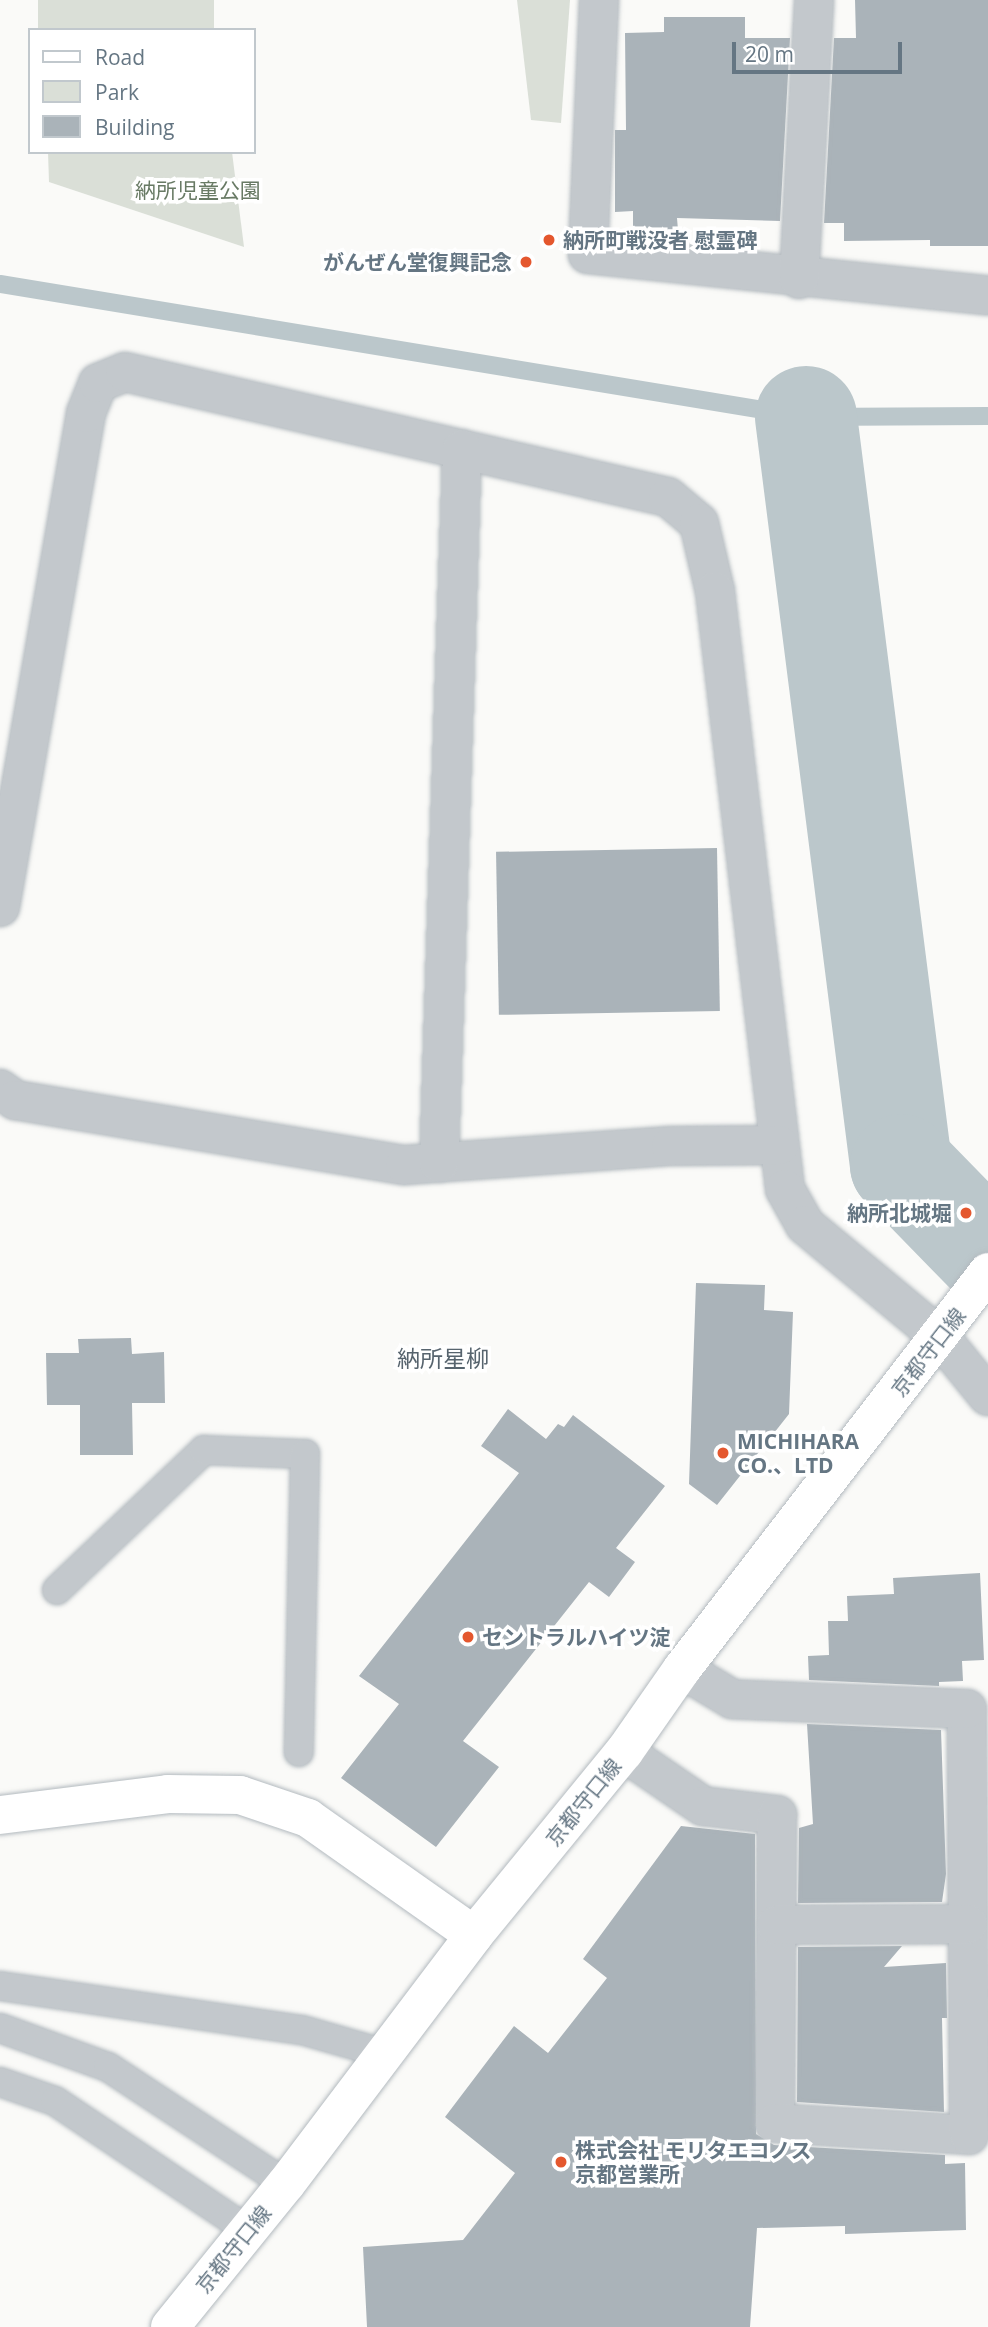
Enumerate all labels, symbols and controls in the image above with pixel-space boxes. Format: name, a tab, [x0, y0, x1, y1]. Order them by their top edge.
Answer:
legend	[28, 28, 256, 154]
scale bar	[736, 28, 906, 72]
text: 20 m	[745, 40, 794, 68]
text: Road	[95, 43, 145, 71]
text: Park	[95, 78, 139, 106]
text: Building	[95, 113, 174, 141]
park label: 納所児童公園	[135, 177, 261, 203]
place label: 納所町戦没者 慰霊碑	[563, 227, 757, 253]
marker: 納所町戦没者 慰霊碑	[541, 232, 557, 248]
place label: がんぜん堂復興記念	[323, 249, 512, 275]
marker: がんぜん堂復興記念	[518, 254, 534, 270]
place label: 納所北城堀	[847, 1200, 952, 1226]
marker: 納所北城堀	[958, 1205, 974, 1221]
street label: 京都守口線	[886, 1303, 970, 1401]
district label: 納所星柳	[397, 1344, 489, 1372]
place label: MICHIHARA CO.、LTD	[737, 1428, 859, 1478]
marker: MICHIHARA CO.、LTD	[715, 1445, 731, 1461]
place label: セントラルハイツ淀	[482, 1624, 671, 1650]
marker: セントラルハイツ淀	[460, 1629, 476, 1645]
street label: 京都守口線	[540, 1753, 626, 1851]
place label: 株式会社 モリタエコノス 京都営業所	[575, 2137, 811, 2187]
marker: 株式会社 モリタエコノス 京都営業所	[553, 2154, 569, 2170]
street label: 京都守口線	[190, 2200, 276, 2298]

